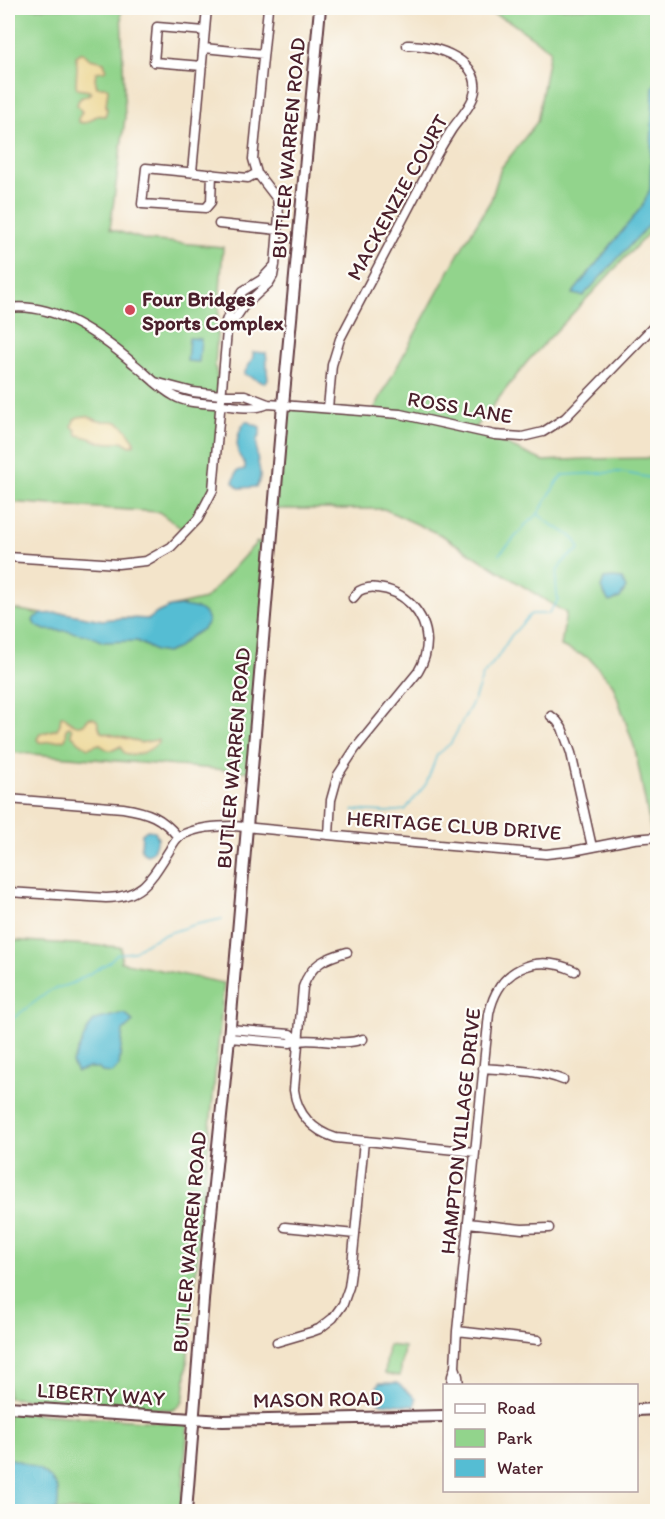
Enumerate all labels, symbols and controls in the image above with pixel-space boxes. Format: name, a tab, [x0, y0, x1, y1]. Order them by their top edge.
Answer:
street label: BUTLER WARREN ROAD	[266, 36, 310, 260]
street label: MACKENZIE COURT	[341, 109, 453, 284]
place label: Four Bridges Sports Complex	[142, 286, 284, 336]
marker: Four Bridges Sports Complex	[123, 303, 137, 317]
street label: ROSS LANE	[406, 385, 514, 429]
street label: BUTLER WARREN ROAD	[211, 646, 255, 870]
street label: HERITAGE CLUB DRIVE	[346, 805, 562, 845]
street label: HAMPTON VILLAGE DRIVE	[435, 1007, 485, 1255]
street label: BUTLER WARREN ROAD	[167, 1130, 211, 1354]
street label: LIBERTY WAY	[36, 1377, 166, 1411]
legend	[443, 1384, 638, 1492]
street label: MASON ROAD	[253, 1385, 383, 1413]
text: Road	[497, 1397, 536, 1419]
text: Park	[497, 1427, 532, 1449]
text: Water	[497, 1457, 543, 1479]

